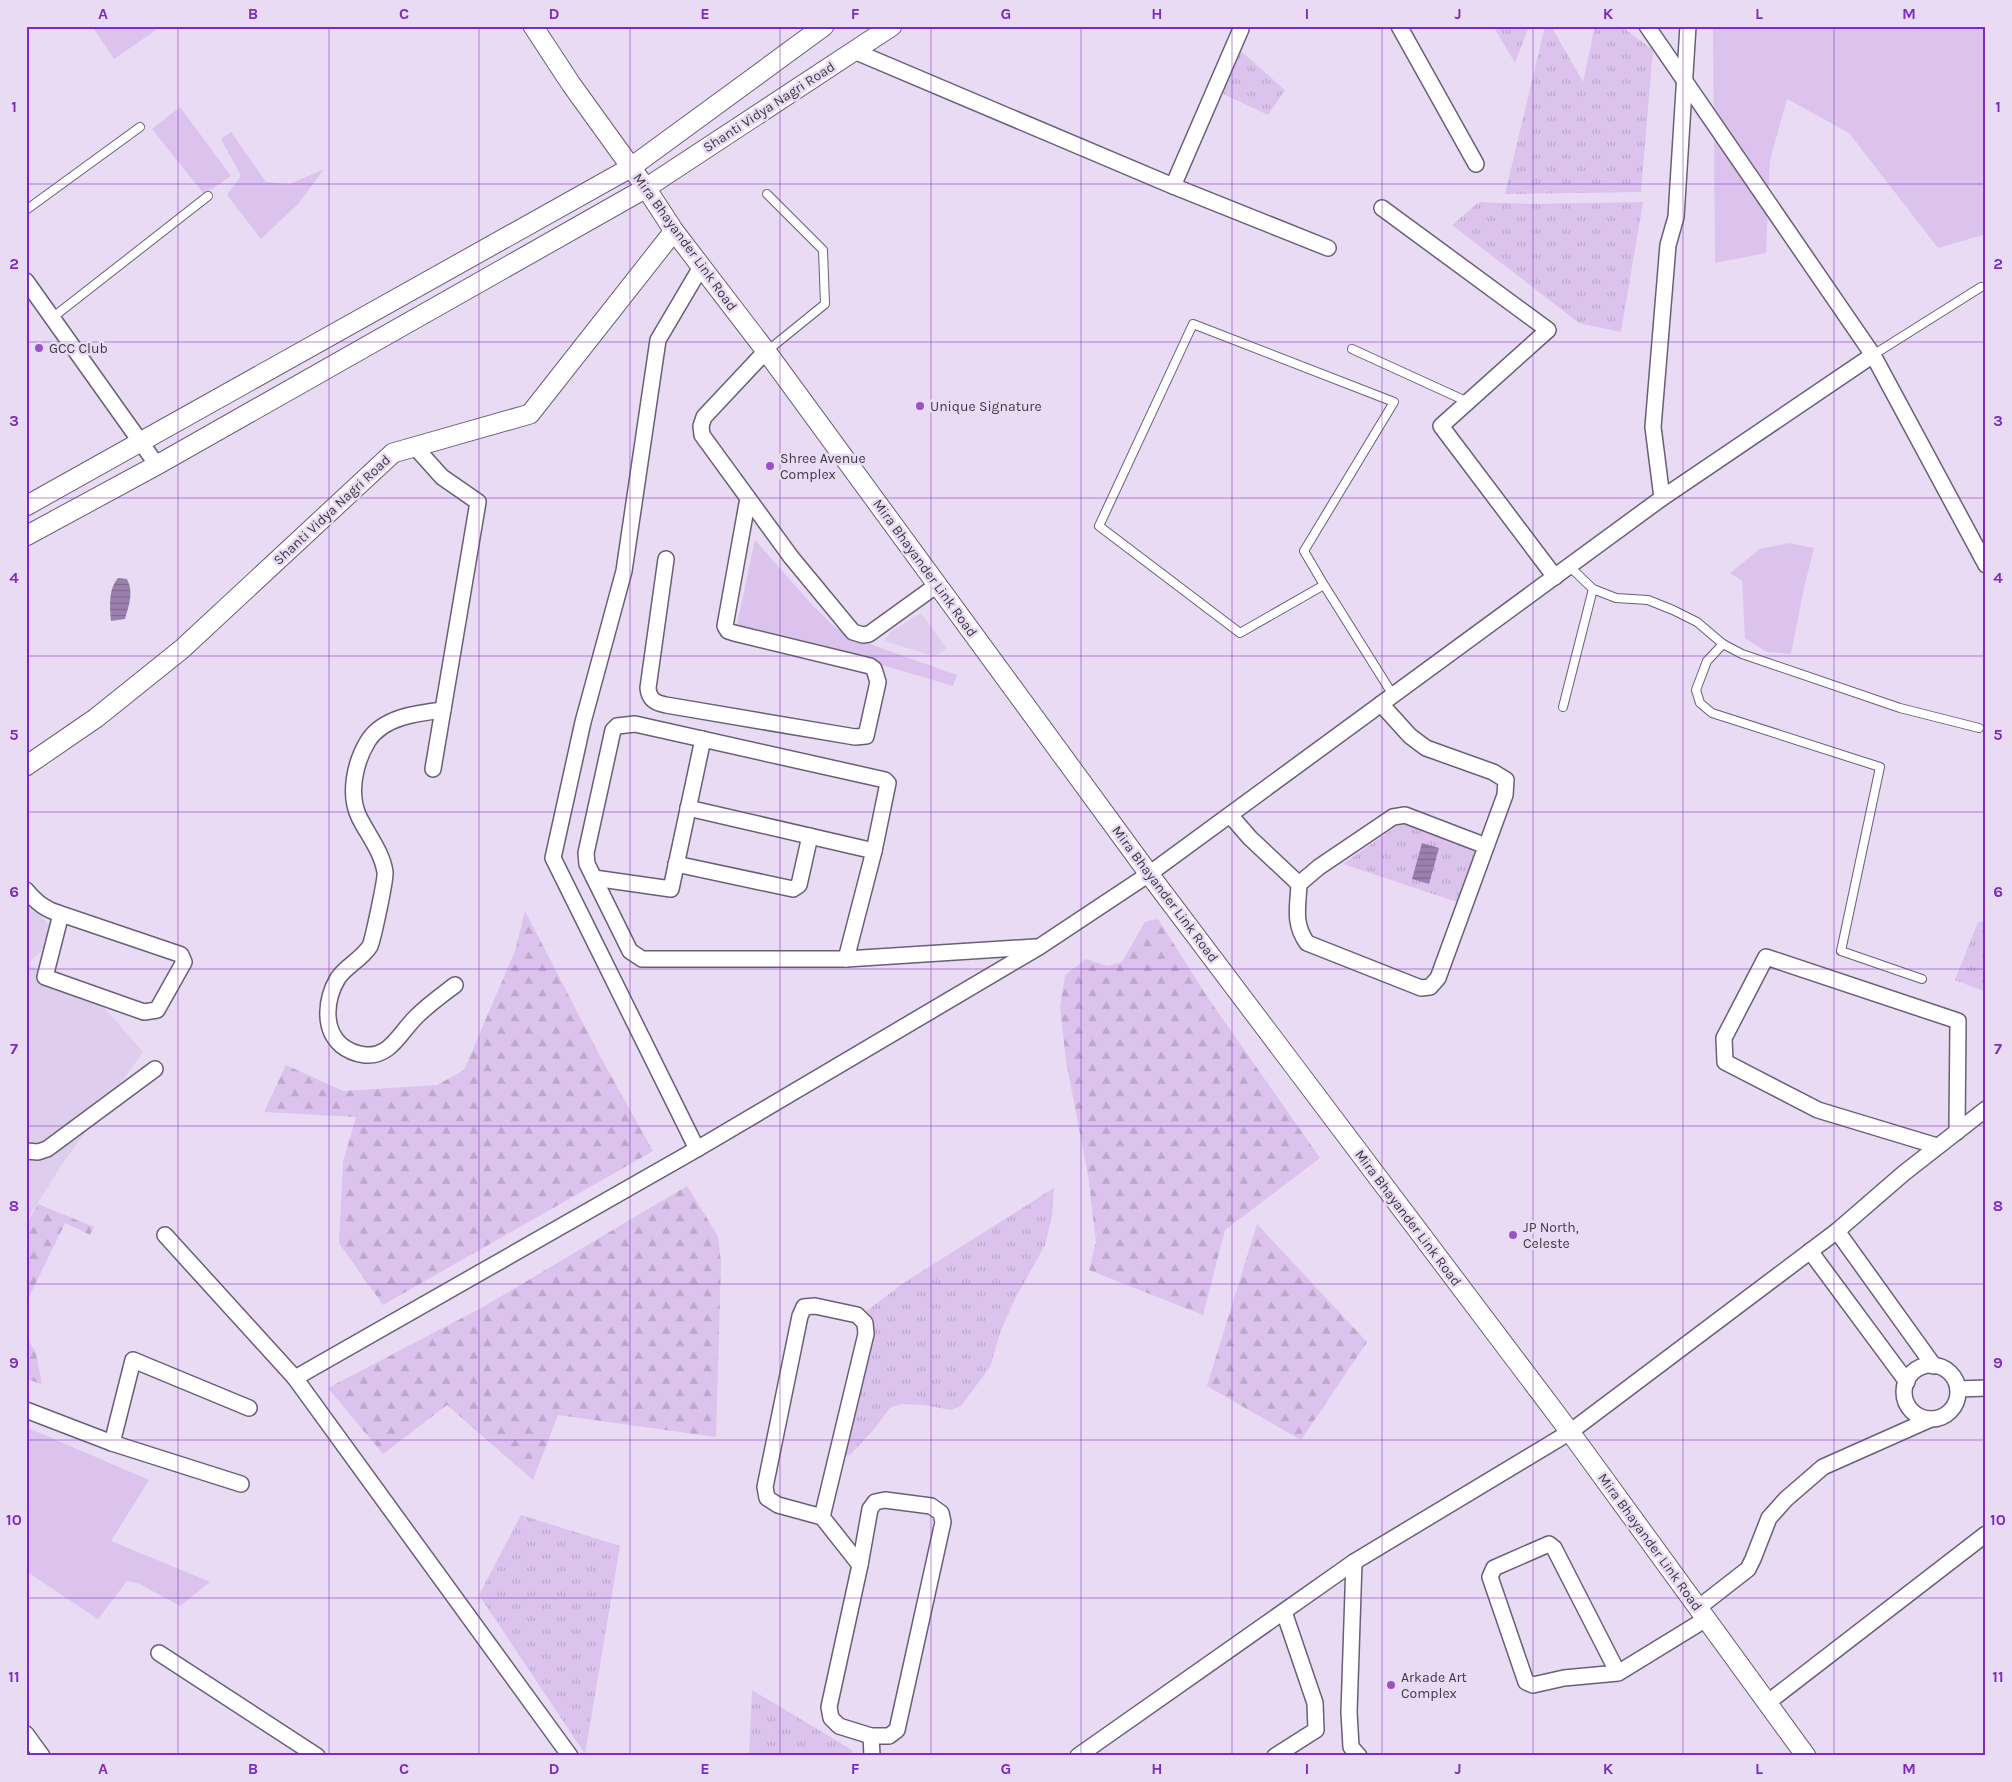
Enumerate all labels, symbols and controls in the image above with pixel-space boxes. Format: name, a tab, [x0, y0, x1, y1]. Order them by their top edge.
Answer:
text: A	[98, 4, 108, 23]
text: B	[248, 4, 258, 23]
text: C	[399, 4, 409, 23]
text: D	[549, 4, 560, 23]
text: E	[700, 4, 710, 23]
text: F	[851, 4, 860, 23]
text: G	[1001, 4, 1011, 23]
text: H	[1151, 4, 1163, 23]
text: I	[1305, 4, 1309, 23]
text: J	[1454, 4, 1462, 23]
text: K	[1603, 4, 1614, 23]
text: L	[1755, 4, 1763, 23]
text: M	[1902, 4, 1916, 23]
street label: Shanti Vidya Nagri Road	[700, 58, 838, 156]
text: 1	[11, 97, 17, 116]
text: 1	[1995, 97, 2001, 116]
street label: Mira Bhayander Link Road	[629, 170, 741, 314]
text: 2	[9, 254, 19, 273]
text: 2	[1993, 254, 2003, 273]
place label: GCC Club	[49, 340, 108, 357]
marker: GCC Club	[33, 342, 45, 354]
place label: Unique Signature	[930, 398, 1042, 415]
marker: Unique Signature	[914, 400, 926, 412]
text: 3	[9, 411, 19, 430]
text: 3	[1993, 411, 2003, 430]
place label: Shree Avenue Complex	[780, 450, 866, 483]
street label: Shanti Vidya Nagri Road	[270, 451, 394, 569]
marker: Shree Avenue Complex	[764, 460, 776, 472]
street label: Mira Bhayander Link Road	[869, 496, 981, 640]
text: 4	[9, 568, 19, 587]
text: 4	[1993, 568, 2003, 587]
text: 5	[9, 725, 19, 744]
text: 5	[1993, 725, 2003, 744]
street label: Mira Bhayander Link Road	[1108, 823, 1222, 965]
text: 6	[9, 882, 19, 901]
text: 6	[1993, 882, 2003, 901]
text: 7	[10, 1039, 18, 1058]
text: 7	[1994, 1039, 2002, 1058]
street label: Mira Bhayander Link Road	[1351, 1147, 1465, 1289]
text: 8	[9, 1196, 19, 1215]
text: 8	[1993, 1196, 2003, 1215]
place label: JP North, Celeste	[1523, 1219, 1579, 1252]
marker: JP North, Celeste	[1507, 1229, 1519, 1241]
text: 9	[9, 1353, 19, 1372]
text: 9	[1993, 1353, 2003, 1372]
street label: Mira Bhayander Link Road	[1594, 1470, 1706, 1614]
text: 10	[6, 1510, 22, 1529]
text: 10	[1990, 1510, 2006, 1529]
text: 11	[8, 1667, 20, 1686]
text: 11	[1992, 1667, 2004, 1686]
place label: Arkade Art Complex	[1401, 1669, 1467, 1702]
marker: Arkade Art Complex	[1385, 1679, 1397, 1691]
text: A	[98, 1759, 108, 1778]
text: B	[248, 1759, 258, 1778]
text: C	[399, 1759, 409, 1778]
text: D	[549, 1759, 560, 1778]
text: E	[700, 1759, 710, 1778]
text: F	[851, 1759, 860, 1778]
text: G	[1001, 1759, 1011, 1778]
text: H	[1151, 1759, 1163, 1778]
text: I	[1305, 1759, 1309, 1778]
text: J	[1454, 1759, 1462, 1778]
text: K	[1603, 1759, 1614, 1778]
text: L	[1755, 1759, 1763, 1778]
text: M	[1902, 1759, 1916, 1778]

